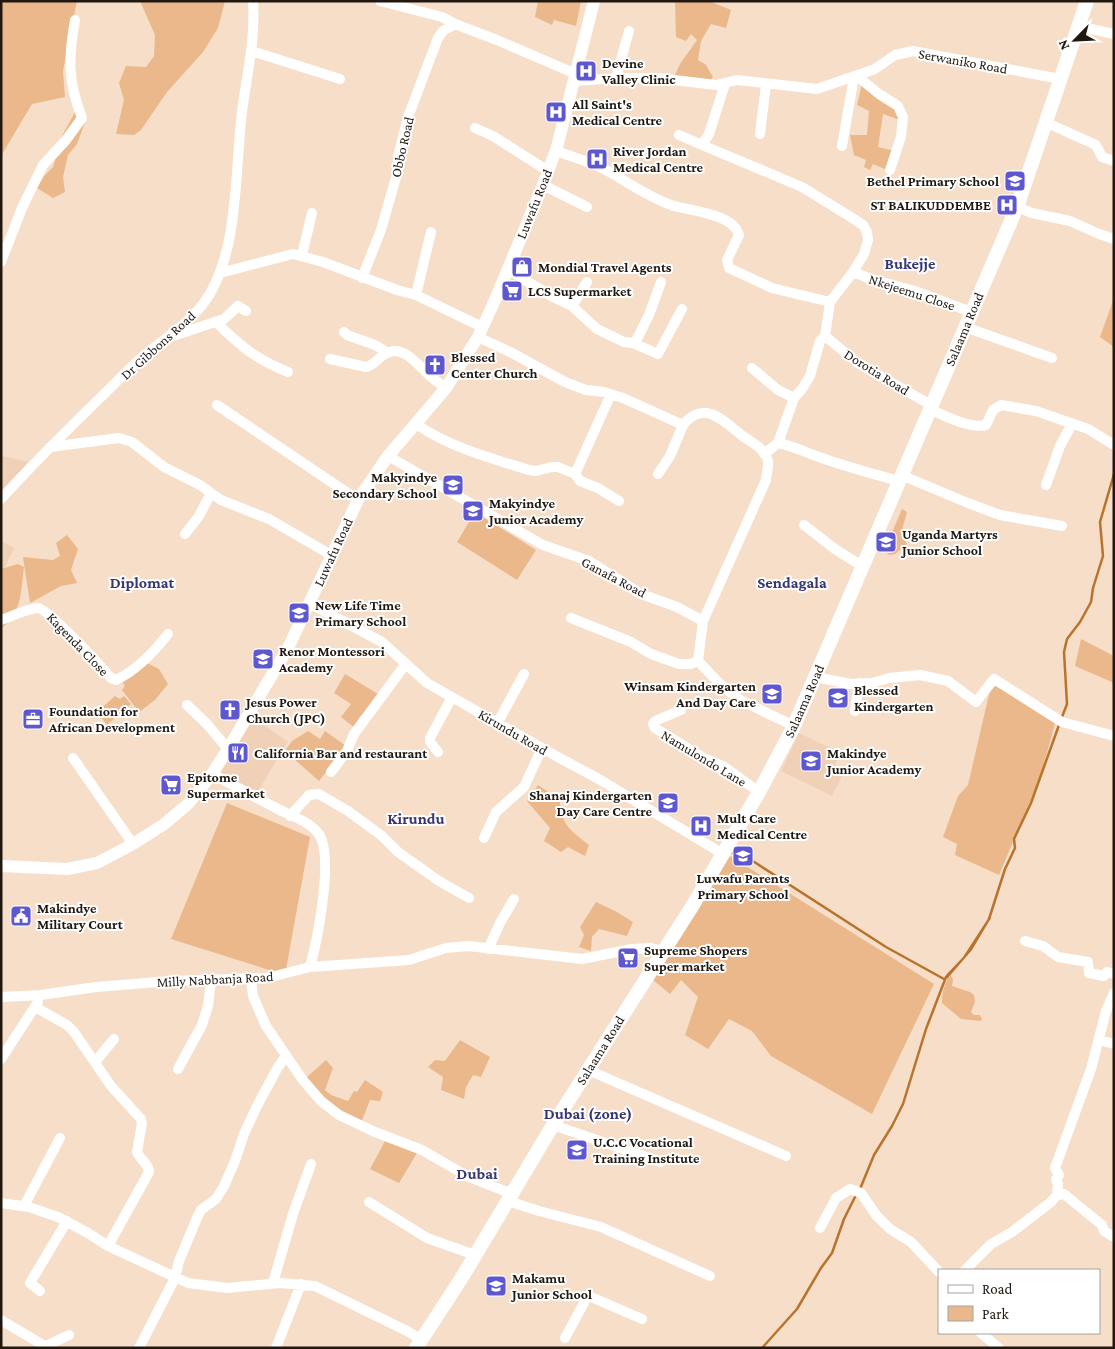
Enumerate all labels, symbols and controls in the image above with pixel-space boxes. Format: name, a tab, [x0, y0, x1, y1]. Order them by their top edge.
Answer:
north arrow	[1050, 15, 1100, 65]
text: N	[1054, 37, 1072, 53]
street label: Serwaniko Road	[917, 45, 1009, 77]
place label: Devine Valley Clinic	[601, 55, 676, 87]
hospital icon: Devine Valley Clinic	[574, 59, 598, 83]
place label: All Saint's Medical Centre	[571, 96, 663, 128]
hospital icon: All Saint's Medical Centre	[544, 100, 568, 124]
street label: Obbo Road	[387, 115, 417, 179]
place label: River Jordan Medical Centre	[613, 143, 704, 175]
hospital icon: River Jordan Medical Centre	[585, 147, 609, 171]
street label: Luwafu Road	[513, 166, 555, 241]
school or university icon: Bethel Primary School	[1003, 169, 1027, 193]
place label: Bethel Primary School	[867, 173, 999, 189]
hospital icon: ST BALIKUDDEMBE	[995, 193, 1019, 217]
place label: ST BALIKUDDEMBE	[870, 197, 991, 213]
shop icon: Mondial Travel Agents	[510, 255, 534, 279]
district label: Bukejje	[885, 255, 936, 273]
place label: Mondial Travel Agents	[538, 259, 672, 275]
street label: Nkejeemu Close	[867, 271, 957, 314]
supermarket icon: LCS Supermarket	[500, 279, 524, 303]
place label: LCS Supermarket	[528, 283, 633, 299]
street label: Salaama Road	[941, 289, 987, 368]
street label: Dr Gibbons Road	[117, 307, 199, 383]
street label: Dorotia Road	[842, 346, 913, 399]
place label: Blessed Center Church	[451, 349, 538, 381]
church icon: Blessed Center Church	[423, 353, 447, 377]
place label: Makyindye Secondary School	[332, 469, 437, 501]
school or university icon: Makyindye Secondary School	[441, 473, 465, 497]
place label: Makyindye Junior Academy	[487, 495, 584, 527]
school or university icon: Makyindye Junior Academy	[461, 499, 485, 523]
street label: Luwafu Road	[310, 515, 356, 589]
place label: Uganda Martyrs Junior School	[900, 526, 998, 558]
school or university icon: Uganda Martyrs Junior School	[874, 530, 898, 554]
street label: Ganafa Road	[579, 553, 650, 601]
district label: Diplomat	[110, 574, 175, 591]
district label: Sendagala	[757, 574, 827, 591]
place label: New Life Time Primary School	[315, 597, 406, 629]
school or university icon: New Life Time Primary School	[287, 601, 311, 625]
street label: Kagenda Close	[44, 609, 112, 679]
place label: Renor Montessori Academy	[278, 643, 385, 675]
school or university icon: Renor Montessori Academy	[251, 647, 275, 671]
street label: Salaama Road	[781, 661, 828, 740]
place label: Winsam Kindergarten And Day Care	[623, 678, 756, 710]
school or university icon: Winsam Kindergarten And Day Care	[760, 682, 784, 706]
place label: Blessed Kindergarten	[854, 682, 933, 714]
school or university icon: Blessed Kindergarten	[826, 686, 850, 710]
place label: Jesus Power Church (JPC)	[244, 694, 326, 727]
church icon: Jesus Power Church (JPC)	[218, 698, 242, 722]
place label: Foundation for African Development	[48, 703, 176, 735]
street label: Kirundu Road	[475, 706, 551, 759]
office icon: Foundation for African Development	[21, 707, 45, 731]
street label: Namulondo Lane	[659, 726, 749, 790]
restaurant icon: California Bar and restaurant	[226, 741, 250, 765]
place label: California Bar and restaurant	[254, 745, 428, 761]
place label: Makindye Junior Academy	[825, 745, 922, 777]
school or university icon: Makindye Junior Academy	[799, 749, 823, 773]
place label: Epitome Supermarket	[187, 769, 266, 801]
supermarket icon: Epitome Supermarket	[159, 773, 183, 797]
place label: Shanaj Kindergarten Day Care Centre	[529, 787, 652, 819]
school or university icon: Shanaj Kindergarten Day Care Centre	[656, 791, 680, 815]
district label: Kirundu	[387, 810, 445, 827]
place label: Mult Care Medical Centre	[717, 810, 808, 842]
hospital icon: Mult Care Medical Centre	[689, 814, 713, 838]
school or university icon: Luwafu Parents Primary School	[731, 844, 755, 868]
place label: Luwafu Parents Primary School	[696, 870, 790, 902]
place label: Makindye Military Court	[37, 900, 124, 932]
public building icon: Makindye Military Court	[9, 904, 33, 928]
place label: Supreme Shopers Super market	[644, 942, 747, 974]
supermarket icon: Supreme Shopers Super market	[616, 946, 640, 970]
street label: Milly Nabbanja Road	[156, 968, 274, 991]
street label: Salaama Road	[572, 1012, 628, 1087]
district label: Dubai (zone)	[544, 1105, 632, 1123]
place label: U.C.C Vocational Training Institute	[593, 1134, 700, 1166]
school or university icon: U.C.C Vocational Training Institute	[565, 1138, 589, 1162]
district label: Dubai	[456, 1165, 498, 1182]
legend	[938, 1269, 1100, 1334]
place label: Makamu Junior School	[510, 1270, 592, 1302]
school or university icon: Makamu Junior School	[484, 1274, 508, 1298]
text: Road	[982, 1281, 1013, 1297]
text: Park	[982, 1306, 1009, 1322]

